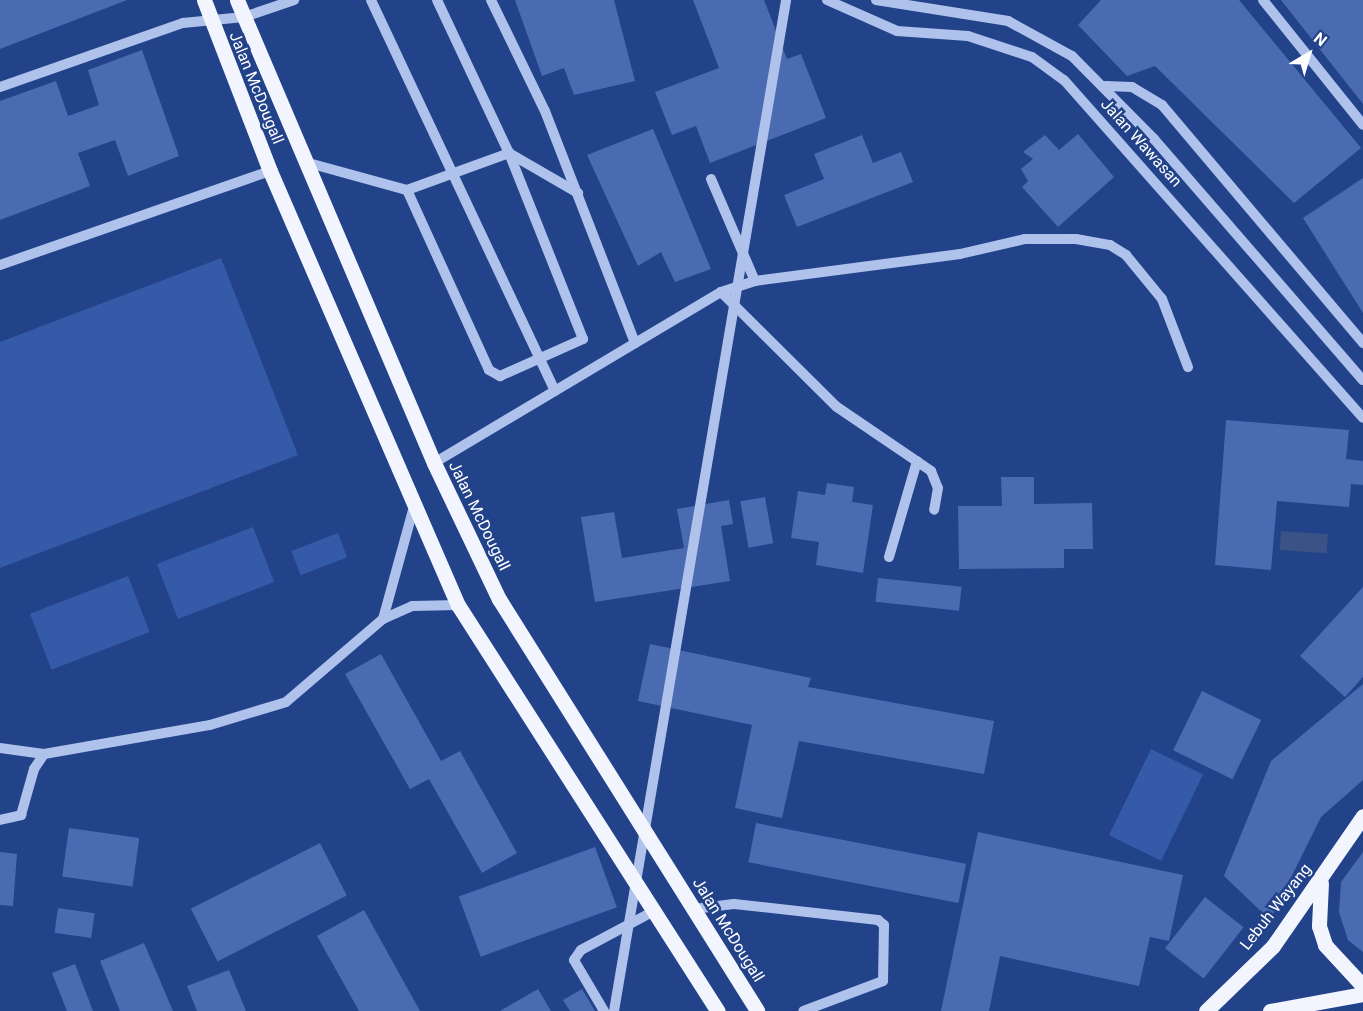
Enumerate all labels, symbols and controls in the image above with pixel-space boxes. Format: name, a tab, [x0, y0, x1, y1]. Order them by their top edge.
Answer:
north arrow	[1279, 24, 1339, 84]
text: N	[1310, 28, 1331, 50]
street label: Jalan McDougall	[225, 29, 287, 147]
street label: Jalan Wawasan	[1096, 95, 1186, 191]
street label: Jalan McDougall	[444, 458, 514, 574]
street label: Lebuh Wayang	[1236, 860, 1316, 954]
street label: Jalan McDougall	[688, 874, 768, 986]

